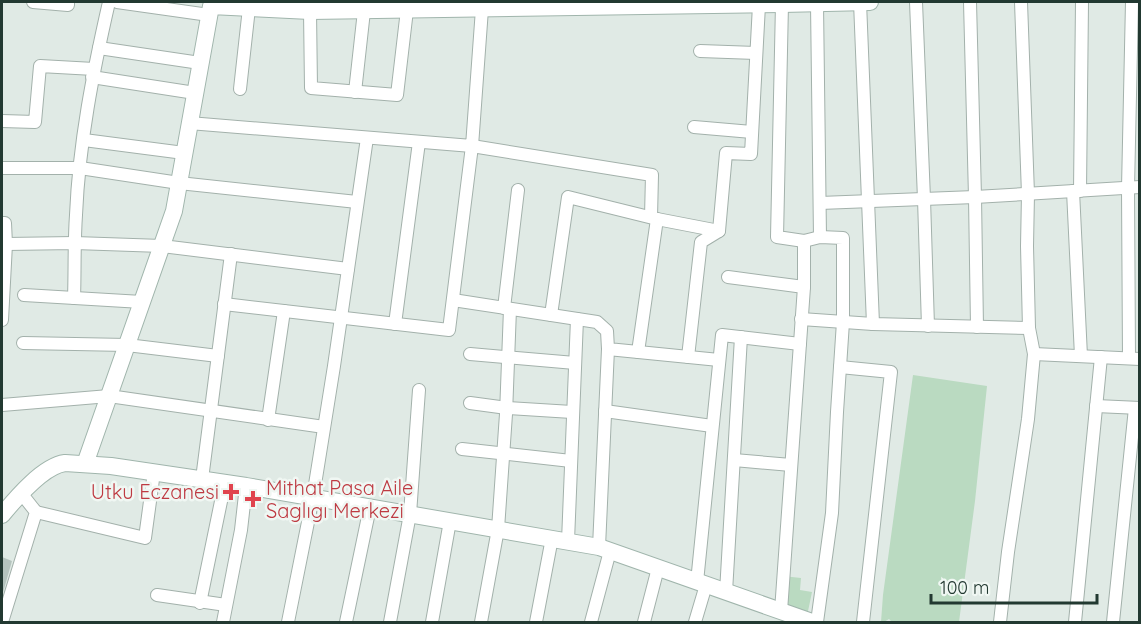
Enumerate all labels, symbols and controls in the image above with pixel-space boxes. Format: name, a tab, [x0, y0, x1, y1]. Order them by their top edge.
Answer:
place label: Mithat Pasa Aile Saglıgı Merkezi	[266, 475, 413, 523]
place label: Utku Eczanesi	[91, 479, 219, 504]
marker: Utku Eczanesi	[224, 485, 238, 499]
marker: Mithat Pasa Aile Saglıgı Merkezi	[244, 490, 262, 508]
scale bar	[931, 567, 1098, 605]
text: 100 m	[940, 576, 989, 599]

